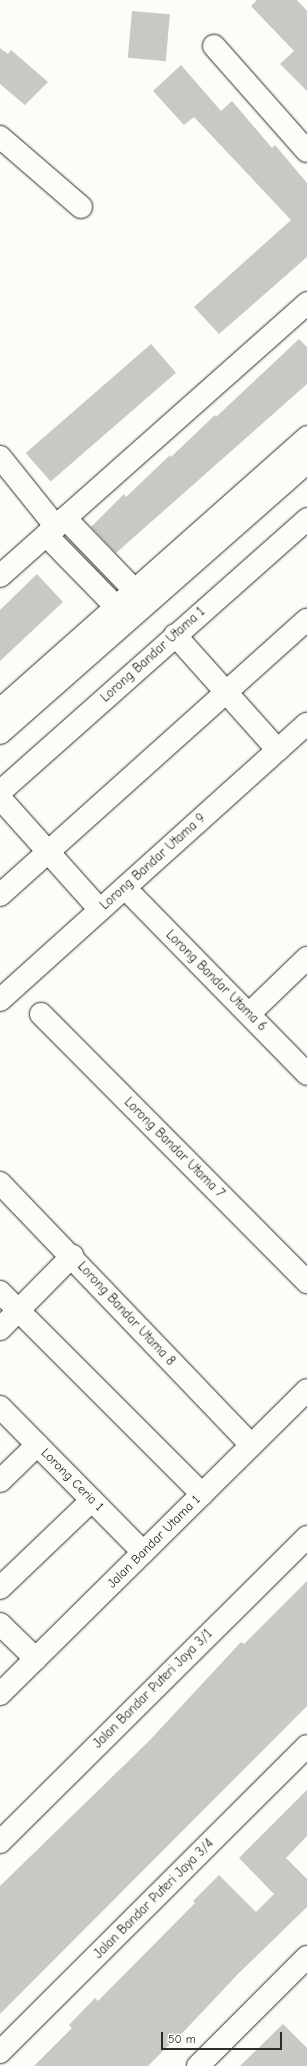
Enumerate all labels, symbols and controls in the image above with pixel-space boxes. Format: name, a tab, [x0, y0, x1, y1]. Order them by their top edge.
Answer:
street label: Lorong Bandar Utama 1	[98, 604, 208, 706]
street label: Lorong Bandar Utama 9	[97, 811, 209, 913]
street label: Lorong Bandar Utama 6	[162, 927, 270, 1035]
street label: Lorong Bandar Utama 7	[121, 1095, 227, 1201]
street label: Lorong Bandar Utama 8	[74, 1259, 178, 1369]
street label: Lorong Ceria 1	[37, 1445, 107, 1515]
street label: Jalan Bandar Utama 1	[104, 1492, 204, 1592]
street label: Jalan Bandar Puteri Jaya 3/1	[90, 1626, 216, 1752]
street label: Jalan Bandar Puteri Jaya 3/4	[91, 1836, 217, 1962]
scale bar	[163, 2024, 284, 2050]
text: 50 m	[168, 2032, 196, 2046]

